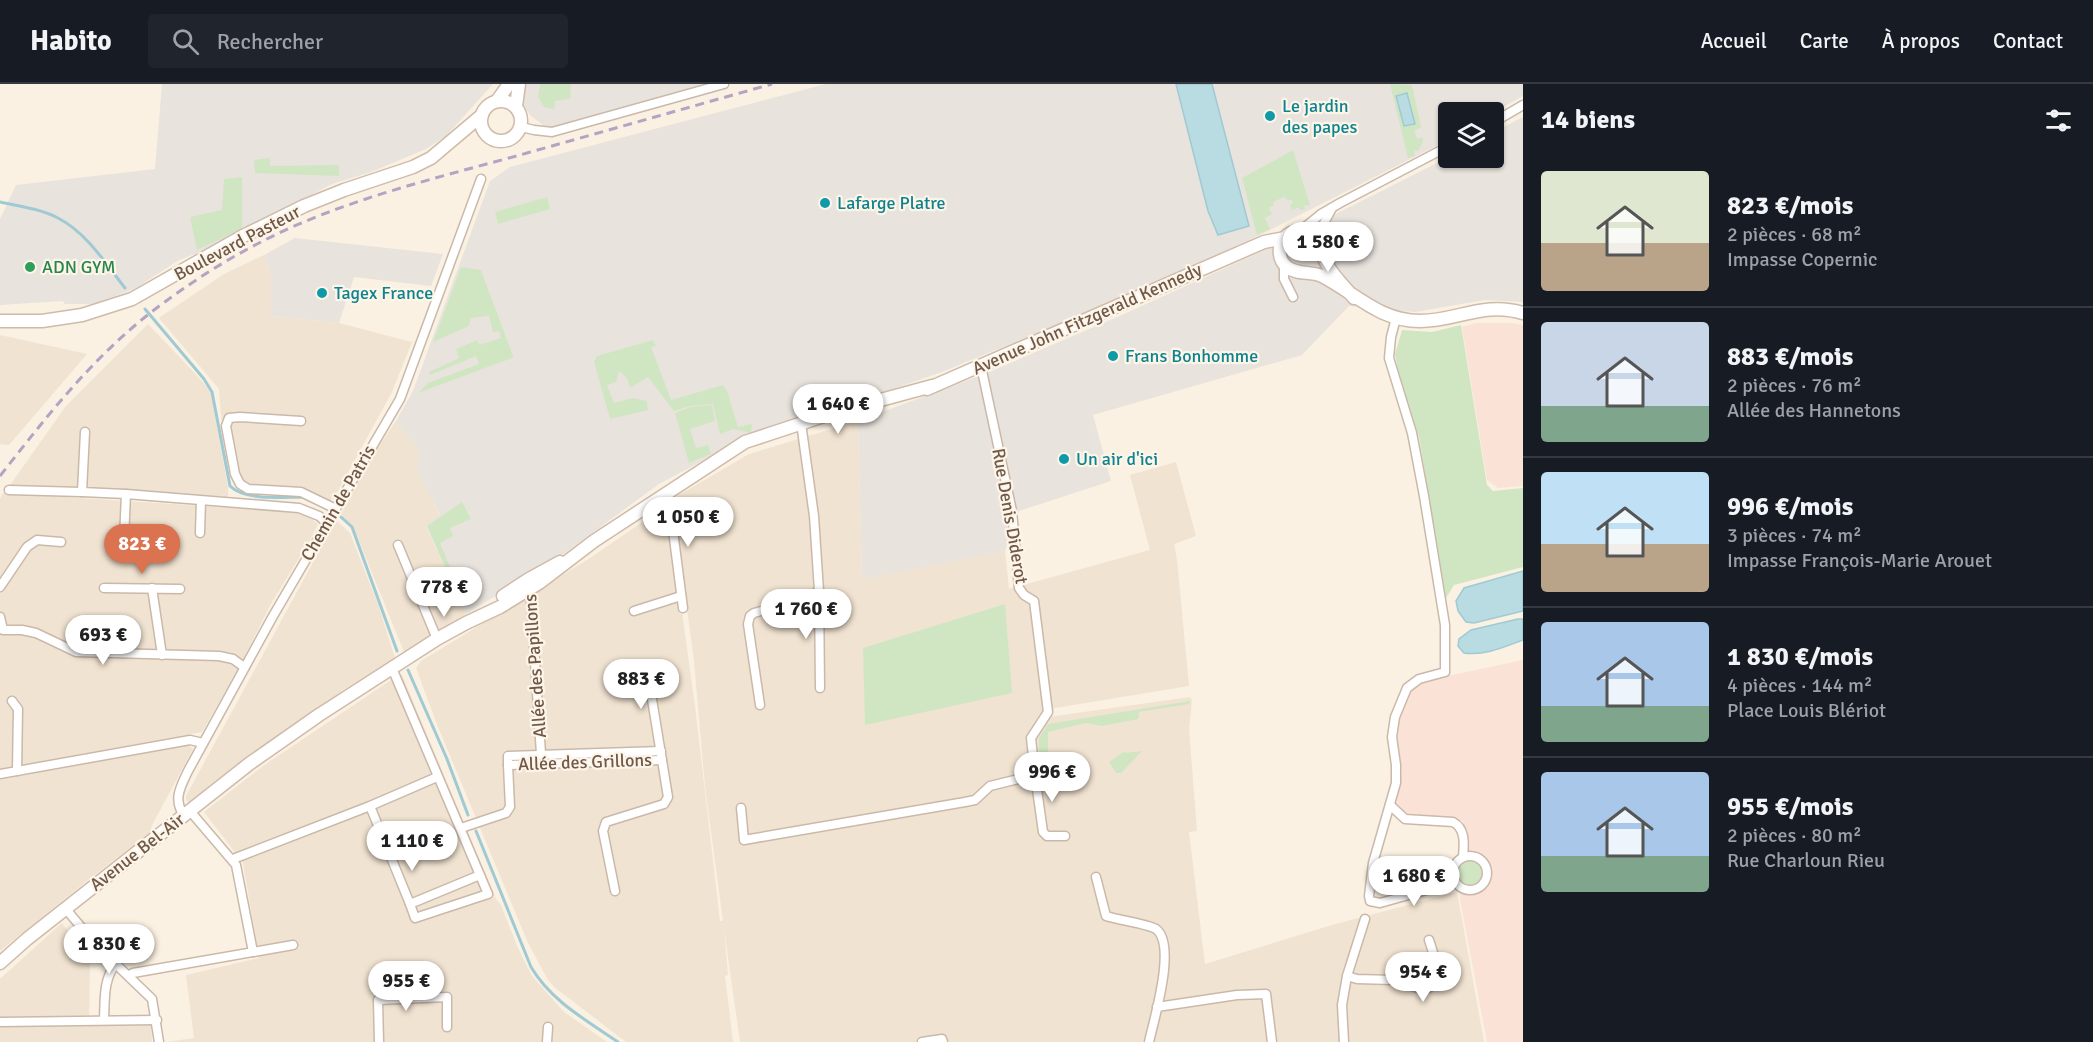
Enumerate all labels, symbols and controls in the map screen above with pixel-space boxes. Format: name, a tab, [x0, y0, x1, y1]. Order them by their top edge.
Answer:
search box	[148, 14, 568, 68]
text: Habito	[30, 24, 112, 58]
icon: search	[169, 25, 202, 58]
text: Rechercher	[217, 28, 323, 55]
text: Accueil	[1701, 28, 1767, 54]
text: Carte	[1800, 28, 1849, 54]
text: À propos	[1882, 28, 1960, 54]
text: Contact	[1993, 28, 2063, 54]
place label: Le jardin des papes	[1282, 95, 1358, 138]
map controls	[1438, 102, 1504, 168]
button: layers	[1438, 102, 1504, 168]
text: 14 biens	[1541, 104, 1635, 136]
icon: filters	[2042, 104, 2075, 137]
marker: Le jardin des papes	[1263, 109, 1277, 123]
text: 823 €/mois	[1727, 190, 1853, 222]
place label: Lafarge Platre	[837, 192, 945, 214]
icon: home	[1589, 195, 1661, 267]
marker: Lafarge Platre	[818, 196, 832, 210]
street label: Boulevard Pasteur	[170, 200, 304, 286]
pin: 1 580 €	[1273, 222, 1383, 273]
text: 2 pièces · 68 m²	[1727, 222, 1862, 247]
text: 1 580 €	[1297, 229, 1359, 254]
text: Impasse Copernic	[1727, 247, 1878, 272]
place label: ADN GYM	[42, 256, 115, 278]
street label: Avenue John Fitzgerald Kennedy	[969, 258, 1206, 380]
marker: ADN GYM	[23, 260, 37, 274]
place label: Tagex France	[334, 282, 433, 304]
marker: Tagex France	[315, 286, 329, 300]
text: 883 €/mois	[1727, 341, 1853, 373]
place label: Frans Bonhomme	[1125, 345, 1258, 367]
icon: home	[1589, 346, 1661, 418]
marker: Frans Bonhomme	[1106, 349, 1120, 363]
text: 2 pièces · 76 m²	[1727, 373, 1862, 398]
pin: 1 640 €	[783, 384, 893, 435]
text: 1 640 €	[807, 391, 869, 416]
text: Allée des Hannetons	[1727, 398, 1901, 423]
street label: Chemin de Patris	[296, 441, 380, 565]
street label: Rue Denis Diderot	[987, 446, 1033, 586]
place label: Un air d'ici	[1076, 448, 1158, 470]
marker: Un air d'ici	[1057, 452, 1071, 466]
text: 996 €/mois	[1727, 491, 1853, 523]
icon: home	[1589, 496, 1661, 568]
pin: 1 050 €	[633, 497, 743, 548]
text: 1 050 €	[657, 504, 719, 529]
text: 3 pièces · 74 m²	[1727, 523, 1862, 548]
pin: 823 €	[100, 524, 184, 575]
text: 823 €	[118, 531, 166, 556]
text: Impasse François-Marie Arouet	[1727, 548, 1992, 573]
pin: 778 €	[402, 567, 486, 618]
text: 778 €	[420, 574, 468, 599]
pin: 1 760 €	[751, 589, 861, 640]
street label: Allée des Papillons	[519, 593, 551, 739]
text: 1 760 €	[775, 596, 837, 621]
pin: 693 €	[61, 615, 145, 666]
text: 693 €	[79, 622, 127, 647]
text: 1 830 €/mois	[1727, 641, 1873, 673]
icon: home	[1589, 646, 1661, 718]
pin: 883 €	[599, 659, 683, 710]
text: 883 €	[617, 666, 665, 691]
text: 4 pièces · 144 m²	[1727, 673, 1872, 698]
text: Place Louis Blériot	[1727, 698, 1886, 723]
street label: Allée des Grillons	[518, 749, 652, 775]
pin: 996 €	[1010, 752, 1094, 803]
text: 996 €	[1028, 759, 1076, 784]
text: 955 €/mois	[1727, 791, 1853, 823]
icon: home	[1589, 796, 1661, 868]
street label: Avenue Bel-Air	[85, 808, 189, 896]
pin: 1 110 €	[357, 821, 467, 872]
text: 2 pièces · 80 m²	[1727, 823, 1862, 848]
text: 1 110 €	[381, 828, 443, 853]
text: Rue Charloun Rieu	[1727, 848, 1885, 873]
pin: 1 680 €	[1359, 856, 1469, 907]
text: 1 680 €	[1383, 863, 1445, 888]
pin: 1 830 €	[54, 924, 164, 975]
text: 1 830 €	[78, 931, 140, 956]
pin: 954 €	[1381, 952, 1465, 1003]
text: 954 €	[1399, 959, 1447, 984]
pin: 955 €	[364, 961, 448, 1012]
text: 955 €	[382, 968, 430, 993]

